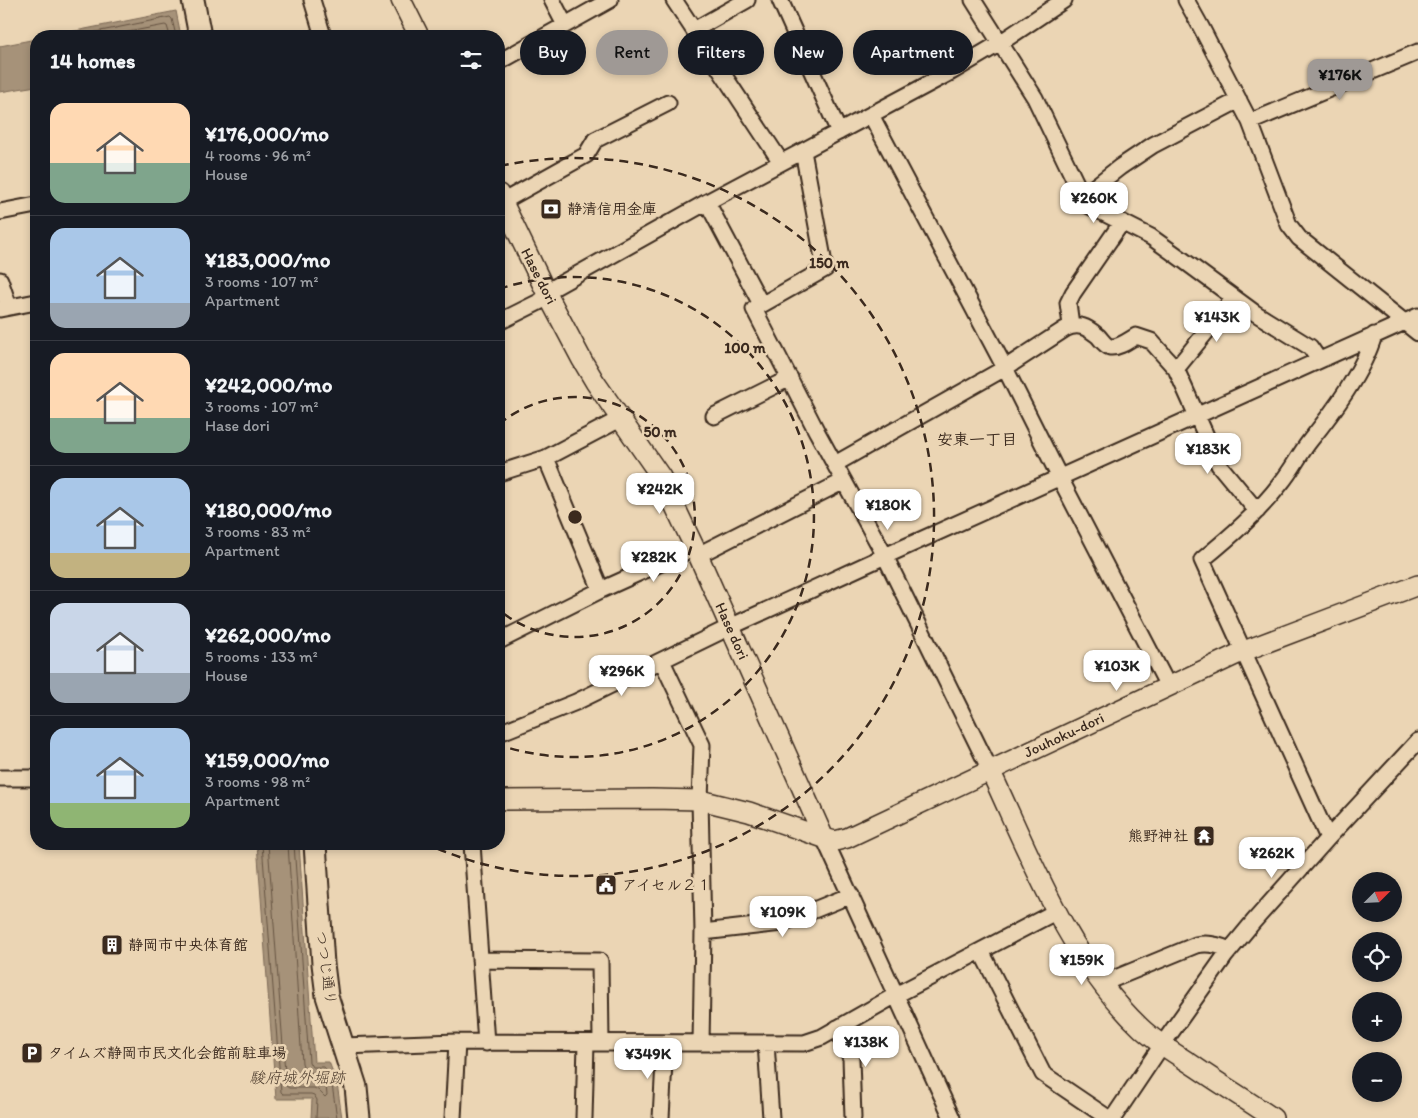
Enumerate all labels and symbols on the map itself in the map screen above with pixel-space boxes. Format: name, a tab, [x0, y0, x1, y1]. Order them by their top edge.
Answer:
pin: ¥176K	[1305, 58, 1375, 101]
pin: ¥260K	[1059, 182, 1129, 224]
bank icon: 静清信用金庫	[539, 197, 563, 221]
place label: 静清信用金庫	[567, 200, 657, 218]
street label: Hase dori	[517, 245, 561, 307]
text: 150 m	[809, 254, 849, 272]
pin: ¥143K	[1182, 300, 1252, 343]
text: 100 m	[724, 339, 766, 357]
text: 50 m	[643, 423, 677, 441]
district label: 安東一丁目	[937, 430, 1017, 449]
pin: ¥183K	[1173, 432, 1243, 475]
pin: ¥242K	[625, 472, 695, 515]
pin: ¥180K	[853, 488, 923, 531]
centre of rings	[566, 508, 584, 526]
pin: ¥282K	[619, 540, 689, 583]
street label: Hase dori	[711, 600, 753, 662]
pin: ¥103K	[1082, 650, 1152, 692]
pin: ¥296K	[587, 654, 657, 697]
street label: Jouhoku-dori	[1021, 709, 1107, 761]
temple icon: 熊野神社	[1192, 824, 1216, 848]
place label: 熊野神社	[1128, 827, 1188, 845]
pin: ¥262K	[1237, 836, 1307, 879]
north arrow	[1352, 872, 1402, 922]
public building icon: アイセル２１	[594, 873, 618, 897]
place label: アイセル２１	[622, 876, 712, 894]
pin: ¥109K	[748, 896, 818, 938]
street label: つつじ通り	[312, 930, 340, 1006]
building icon: 静岡市中央体育館	[100, 933, 124, 957]
place label: 静岡市中央体育館	[128, 936, 248, 954]
pin: ¥159K	[1047, 944, 1117, 986]
pin: ¥138K	[831, 1026, 901, 1068]
pin: ¥349K	[613, 1038, 683, 1080]
parking icon: タイムズ静岡市民文化会館前駐車場	[20, 1041, 44, 1065]
place label: タイムズ静岡市民文化会館前駐車場	[48, 1044, 287, 1062]
water label: 駿府城外堀跡	[249, 1068, 347, 1087]

